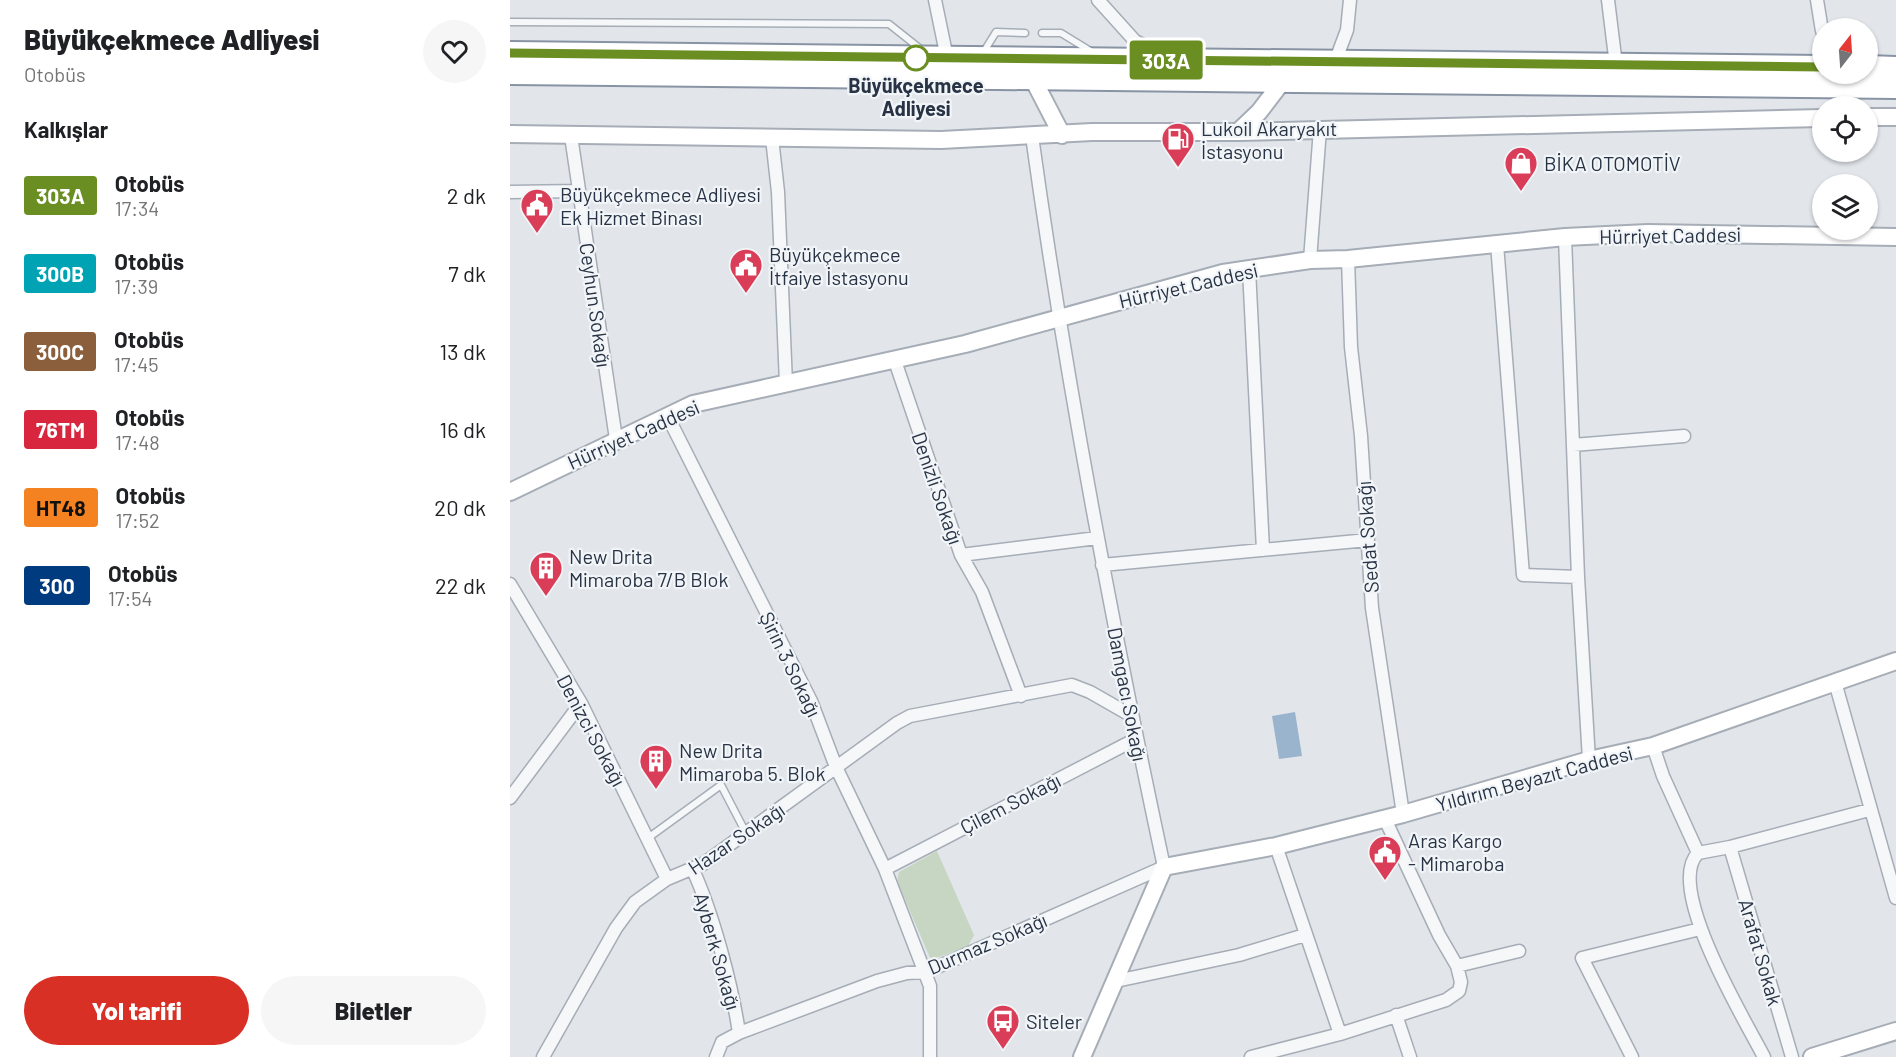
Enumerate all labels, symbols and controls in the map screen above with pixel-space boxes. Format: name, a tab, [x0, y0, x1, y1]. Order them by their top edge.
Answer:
north arrow	[1812, 18, 1878, 84]
map controls	[1812, 18, 1878, 240]
button: heart	[423, 20, 486, 83]
text: Büyükçekmece Adliyesi	[24, 22, 320, 56]
line badge: 303A	[1124, 40, 1208, 80]
marker: Büyükçekmece Adliyesi	[903, 45, 929, 71]
text: 303A	[1142, 48, 1190, 73]
text: Otobüs	[24, 62, 86, 86]
place label: Büyükçekmece Adliyesi	[848, 73, 984, 120]
button: locate	[1812, 96, 1878, 162]
text: Kalkışlar	[24, 116, 108, 142]
place label: Lukoil Akaryakıt İstasyonu	[1201, 116, 1337, 163]
fuel station icon: Lukoil Akaryakıt İstasyonu	[1160, 121, 1196, 168]
shop icon: BİKA OTOMOTİV	[1503, 145, 1539, 192]
place label: BİKA OTOMOTİV	[1544, 151, 1681, 175]
text: Otobüs	[115, 170, 184, 196]
button: layers	[1812, 174, 1878, 240]
text: 2 dk	[447, 182, 486, 208]
place label: Büyükçekmece Adliyesi Ek Hizmet Binası	[560, 182, 761, 229]
text: 303A	[36, 183, 85, 208]
public building icon: Büyükçekmece Adliyesi Ek Hizmet Binası	[519, 187, 555, 234]
text: 17:34	[115, 196, 159, 220]
street label: Hürriyet Caddesi	[1599, 222, 1741, 248]
street label: Ceyhun Sokağı	[575, 241, 617, 369]
place label: Büyükçekmece İtfaiye İstasyonu	[769, 242, 909, 289]
public building icon: Büyükçekmece İtfaiye İstasyonu	[728, 247, 764, 294]
text: Otobüs	[114, 248, 184, 274]
street label: Hürriyet Caddesi	[1116, 257, 1260, 313]
text: 7 dk	[448, 260, 486, 286]
text: 300B	[36, 261, 84, 286]
text: 17:39	[114, 274, 158, 298]
text: Otobüs	[114, 326, 184, 352]
text: 13 dk	[440, 338, 486, 364]
text: 300C	[36, 339, 84, 364]
text: 17:45	[114, 352, 159, 376]
street label: Hürriyet Caddesi	[563, 394, 703, 474]
text: Otobüs	[115, 404, 185, 430]
text: 16 dk	[440, 416, 486, 442]
text: 76TM	[36, 417, 85, 442]
street label: Denizli Sokağı	[908, 429, 968, 547]
text: 17:48	[115, 430, 160, 454]
street label: Sedat Sokağı	[1351, 480, 1383, 594]
text: Otobüs	[116, 482, 185, 508]
text: 20 dk	[434, 494, 486, 520]
text: HT48	[36, 495, 86, 520]
text: 17:52	[116, 508, 160, 532]
place label: New Drita Mimaroba 7/B Blok	[569, 544, 728, 591]
building icon: New Drita Mimaroba 7/B Blok	[528, 550, 564, 597]
text: Otobüs	[108, 560, 178, 586]
text: 22 dk	[435, 572, 486, 598]
text: 300	[39, 573, 75, 598]
text: 17:54	[108, 586, 153, 610]
street label: Şirin 3 Sokağı	[755, 607, 827, 721]
street label: Damgacı Sokağı	[1103, 625, 1153, 763]
street label: Denizci Sokağı	[552, 670, 632, 790]
place label: New Drita Mimaroba 5. Blok	[679, 738, 825, 785]
street label: Yıldırım Beyazıt Caddesi	[1433, 740, 1635, 816]
building icon: New Drita Mimaroba 5. Blok	[638, 743, 674, 790]
street label: Çilem Sokağı	[956, 767, 1064, 839]
street label: Hazar Sokağı	[683, 797, 789, 879]
place label: Aras Kargo - Mimaroba	[1408, 828, 1504, 875]
public building icon: Aras Kargo - Mimaroba	[1367, 834, 1403, 881]
street label: Ayberk Sokağı	[690, 889, 746, 1013]
street label: Arafat Sokak	[1734, 896, 1788, 1008]
street label: Durmaz Sokağı	[924, 907, 1050, 979]
button: Yol tarifi	[24, 976, 249, 1045]
button: Biletler	[261, 976, 486, 1045]
bus stop icon: Siteler	[985, 1003, 1021, 1050]
place label: Siteler	[1026, 1009, 1082, 1033]

